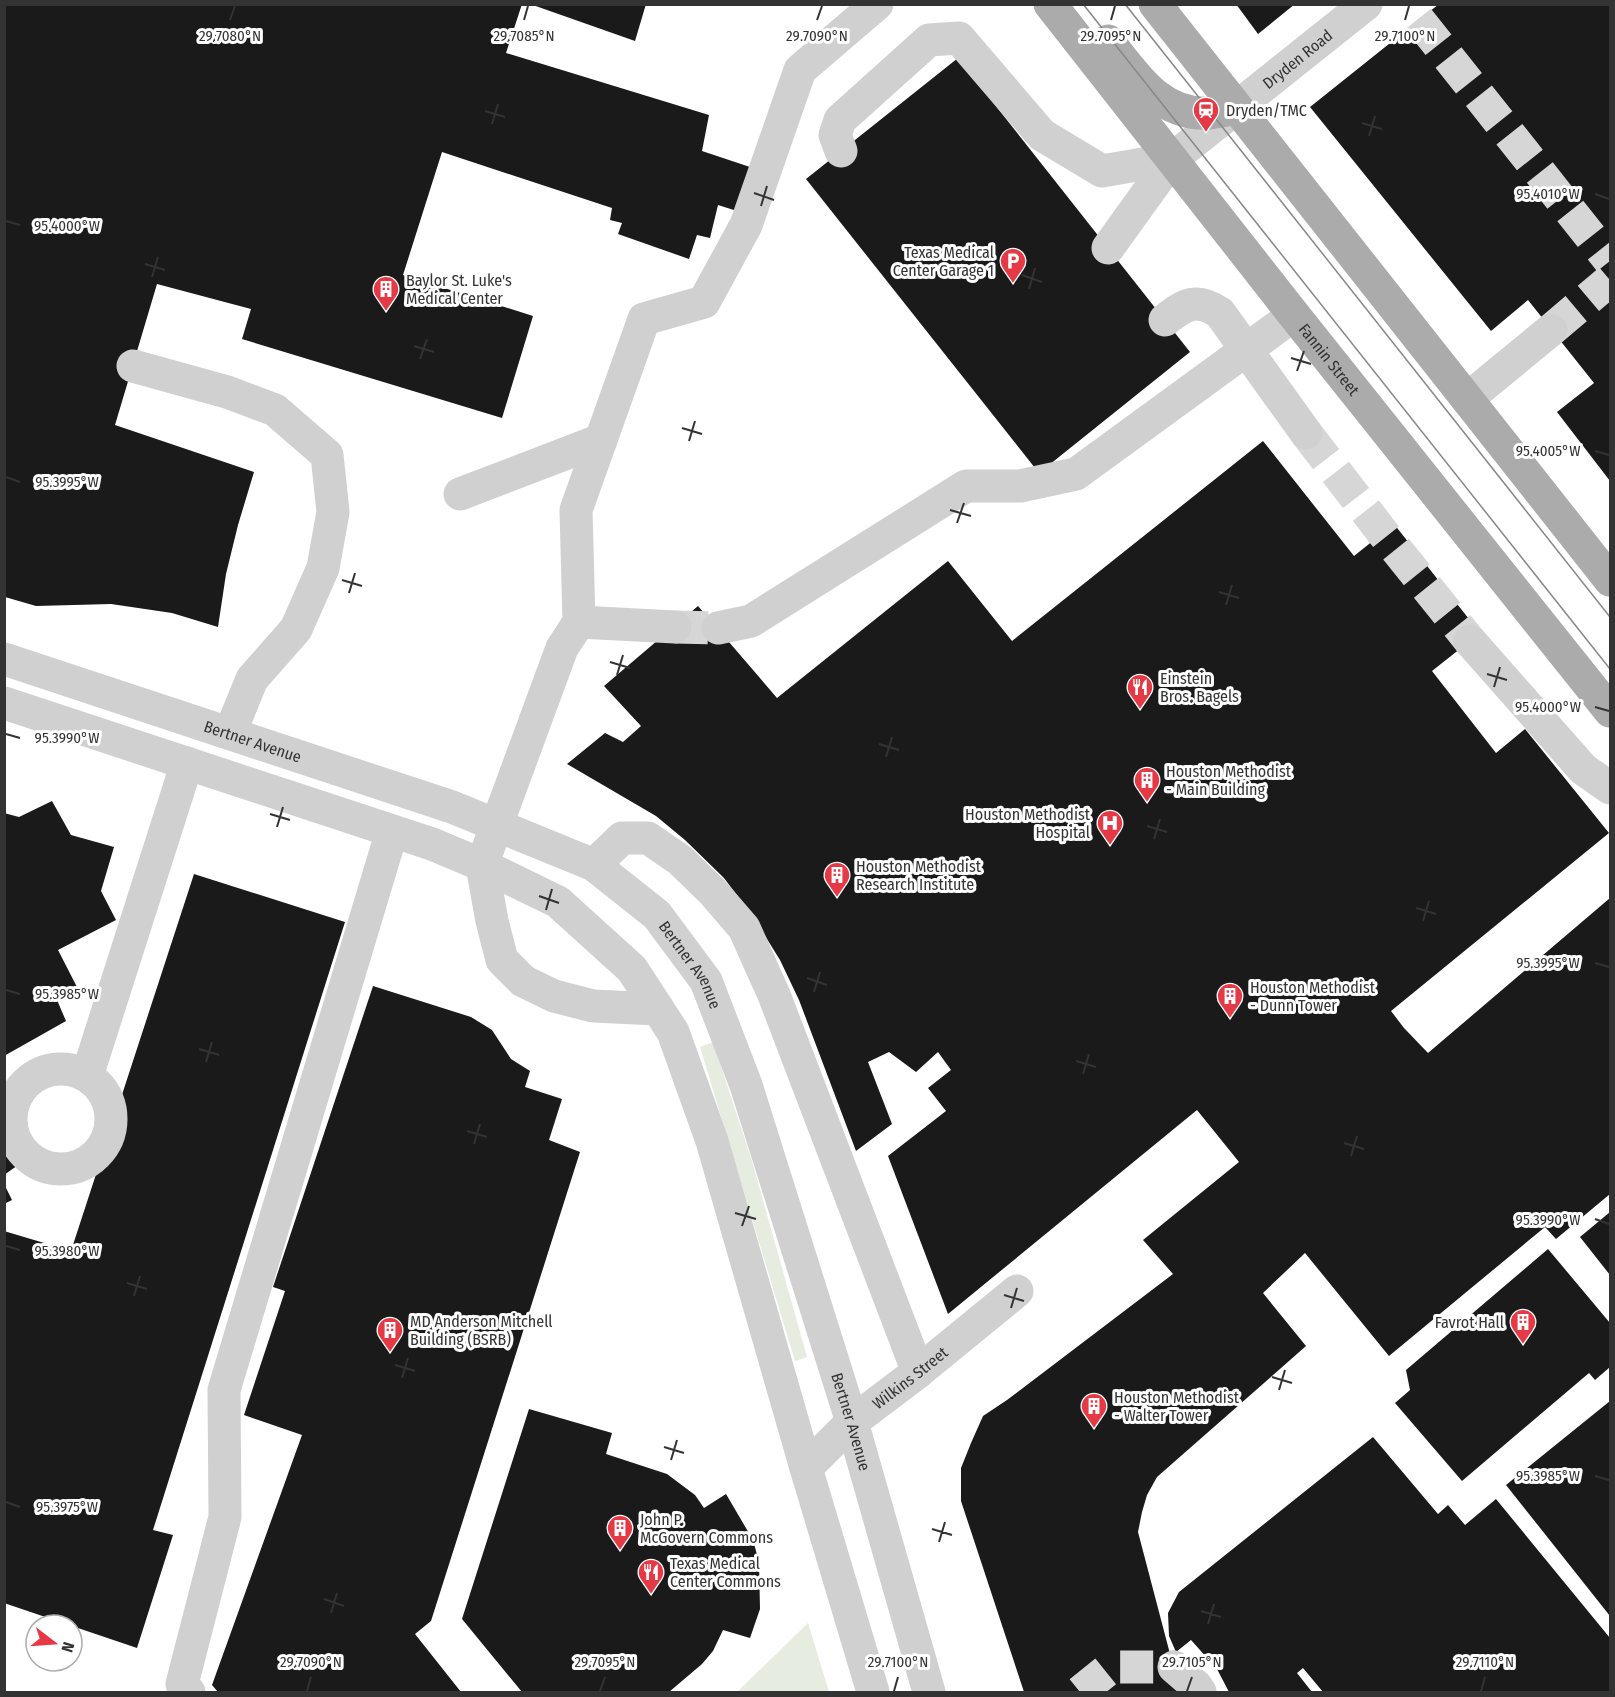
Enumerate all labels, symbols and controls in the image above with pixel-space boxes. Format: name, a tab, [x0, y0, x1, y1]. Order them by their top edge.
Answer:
street label: Dryden Road	[1259, 26, 1336, 93]
text: 29.7080°N	[199, 27, 261, 45]
text: 29.7085°N	[493, 27, 555, 45]
text: 29.7090°N	[786, 27, 848, 45]
text: 29.7095°N	[1081, 27, 1141, 45]
text: 29.7100°N	[1375, 27, 1435, 45]
station icon: Dryden/TMC	[1191, 95, 1221, 133]
place label: Dryden/TMC	[1226, 101, 1307, 120]
text: 95.4010°W	[1516, 185, 1580, 203]
text: 95.4000°W	[34, 217, 100, 235]
place label: Texas Medical Center Garage 1	[893, 243, 994, 280]
parking icon: Texas Medical Center Garage 1	[998, 246, 1028, 284]
place label: Baylor St. Luke's Medical Center	[406, 271, 512, 308]
building icon: Baylor St. Luke's Medical Center	[371, 274, 401, 312]
street label: Fannin Street	[1295, 320, 1364, 400]
text: 95.4005°W	[1516, 442, 1580, 460]
text: 95.3995°W	[35, 473, 99, 491]
place label: Einstein Bros. Bagels	[1160, 669, 1239, 706]
restaurant icon: Einstein Bros. Bagels	[1125, 672, 1155, 710]
text: 95.4000°W	[1515, 698, 1581, 716]
street label: Bertner Avenue	[202, 717, 304, 767]
text: 95.3990°W	[35, 729, 99, 747]
place label: Houston Methodist - Main Building	[1166, 762, 1292, 799]
building icon: Houston Methodist - Main Building	[1132, 765, 1162, 803]
place label: Houston Methodist Hospital	[965, 805, 1091, 842]
hospital icon: Houston Methodist Hospital	[1095, 808, 1125, 846]
place label: Houston Methodist Research Institute	[856, 857, 982, 894]
building icon: Houston Methodist Research Institute	[822, 860, 852, 898]
street label: Bertner Avenue	[655, 917, 725, 1012]
text: 95.3995°W	[1516, 954, 1580, 972]
place label: Houston Methodist - Dunn Tower	[1250, 978, 1376, 1015]
building icon: Houston Methodist - Dunn Tower	[1215, 981, 1245, 1019]
text: 95.3985°W	[35, 985, 99, 1003]
text: 95.3990°W	[1516, 1211, 1580, 1229]
text: 95.3980°W	[35, 1242, 99, 1260]
building icon: Favrot Hall	[1508, 1307, 1538, 1345]
place label: MD Anderson Mitchell Building (BSRB)	[410, 1312, 553, 1349]
place label: Favrot Hall	[1435, 1313, 1504, 1332]
building icon: MD Anderson Mitchell Building (BSRB)	[375, 1315, 405, 1353]
street label: Wilkins Street	[869, 1342, 952, 1413]
street label: Bertner Avenue	[827, 1370, 874, 1473]
place label: Houston Methodist - Walter Tower	[1114, 1388, 1240, 1425]
building icon: Houston Methodist - Walter Tower	[1079, 1391, 1109, 1429]
text: 95.3985°W	[1516, 1467, 1580, 1485]
text: 95.3975°W	[36, 1498, 98, 1516]
place label: John P. McGovern Commons	[640, 1510, 773, 1547]
building icon: John P. McGovern Commons	[605, 1513, 635, 1551]
place label: Texas Medical Center Commons	[670, 1554, 781, 1591]
restaurant icon: Texas Medical Center Commons	[636, 1557, 666, 1595]
north arrow	[24, 1613, 84, 1673]
text: N	[57, 1640, 78, 1655]
text: 29.7090°N	[280, 1653, 342, 1671]
text: 29.7095°N	[575, 1653, 635, 1671]
text: 29.7100°N	[868, 1653, 928, 1671]
text: 29.7105°N	[1162, 1653, 1222, 1671]
text: 29.7110°N	[1456, 1653, 1514, 1671]

